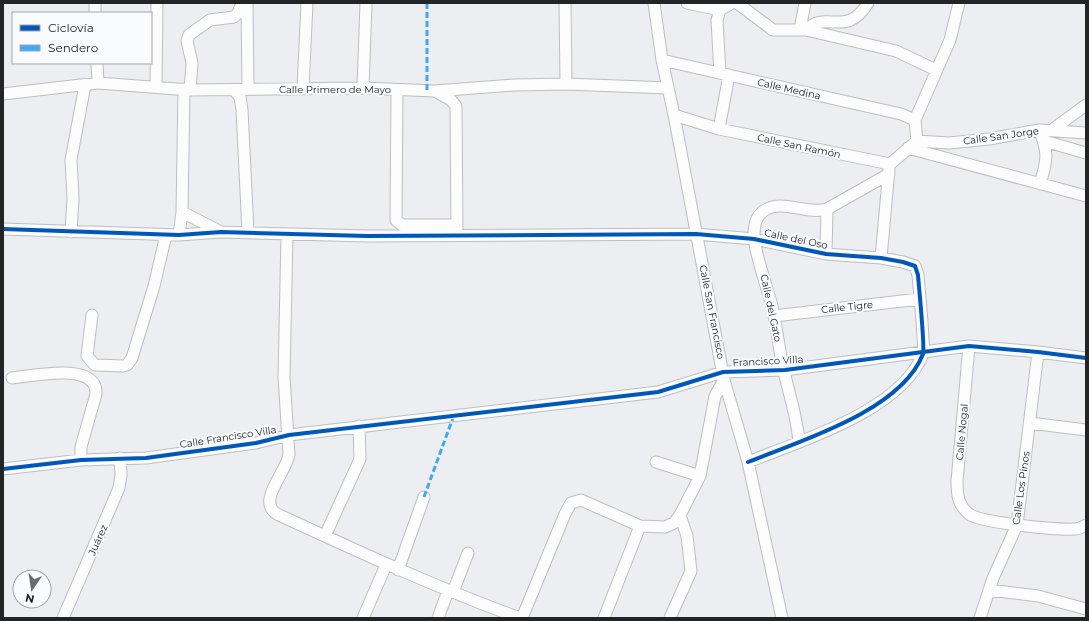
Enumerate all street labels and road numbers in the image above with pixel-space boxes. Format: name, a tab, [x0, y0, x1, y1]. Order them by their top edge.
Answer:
street label: Calle Medina	[756, 75, 822, 103]
street label: Calle Primero de Mayo	[279, 83, 391, 96]
street label: Calle San Jorge	[962, 124, 1040, 148]
street label: Calle San Ramón	[756, 131, 842, 161]
street label: Calle del Oso	[763, 226, 829, 252]
street label: Calle San Francisco	[696, 264, 728, 360]
street label: Calle del Gato	[757, 273, 785, 343]
street label: Calle Tigre	[820, 298, 874, 316]
street label: Francisco Villa	[732, 353, 804, 369]
street label: Calle Nogal	[953, 403, 971, 461]
street label: Calle Francisco Villa	[179, 423, 277, 451]
street label: Calle Los Pinos	[1009, 450, 1033, 526]
street label: Juárez	[85, 522, 111, 558]

